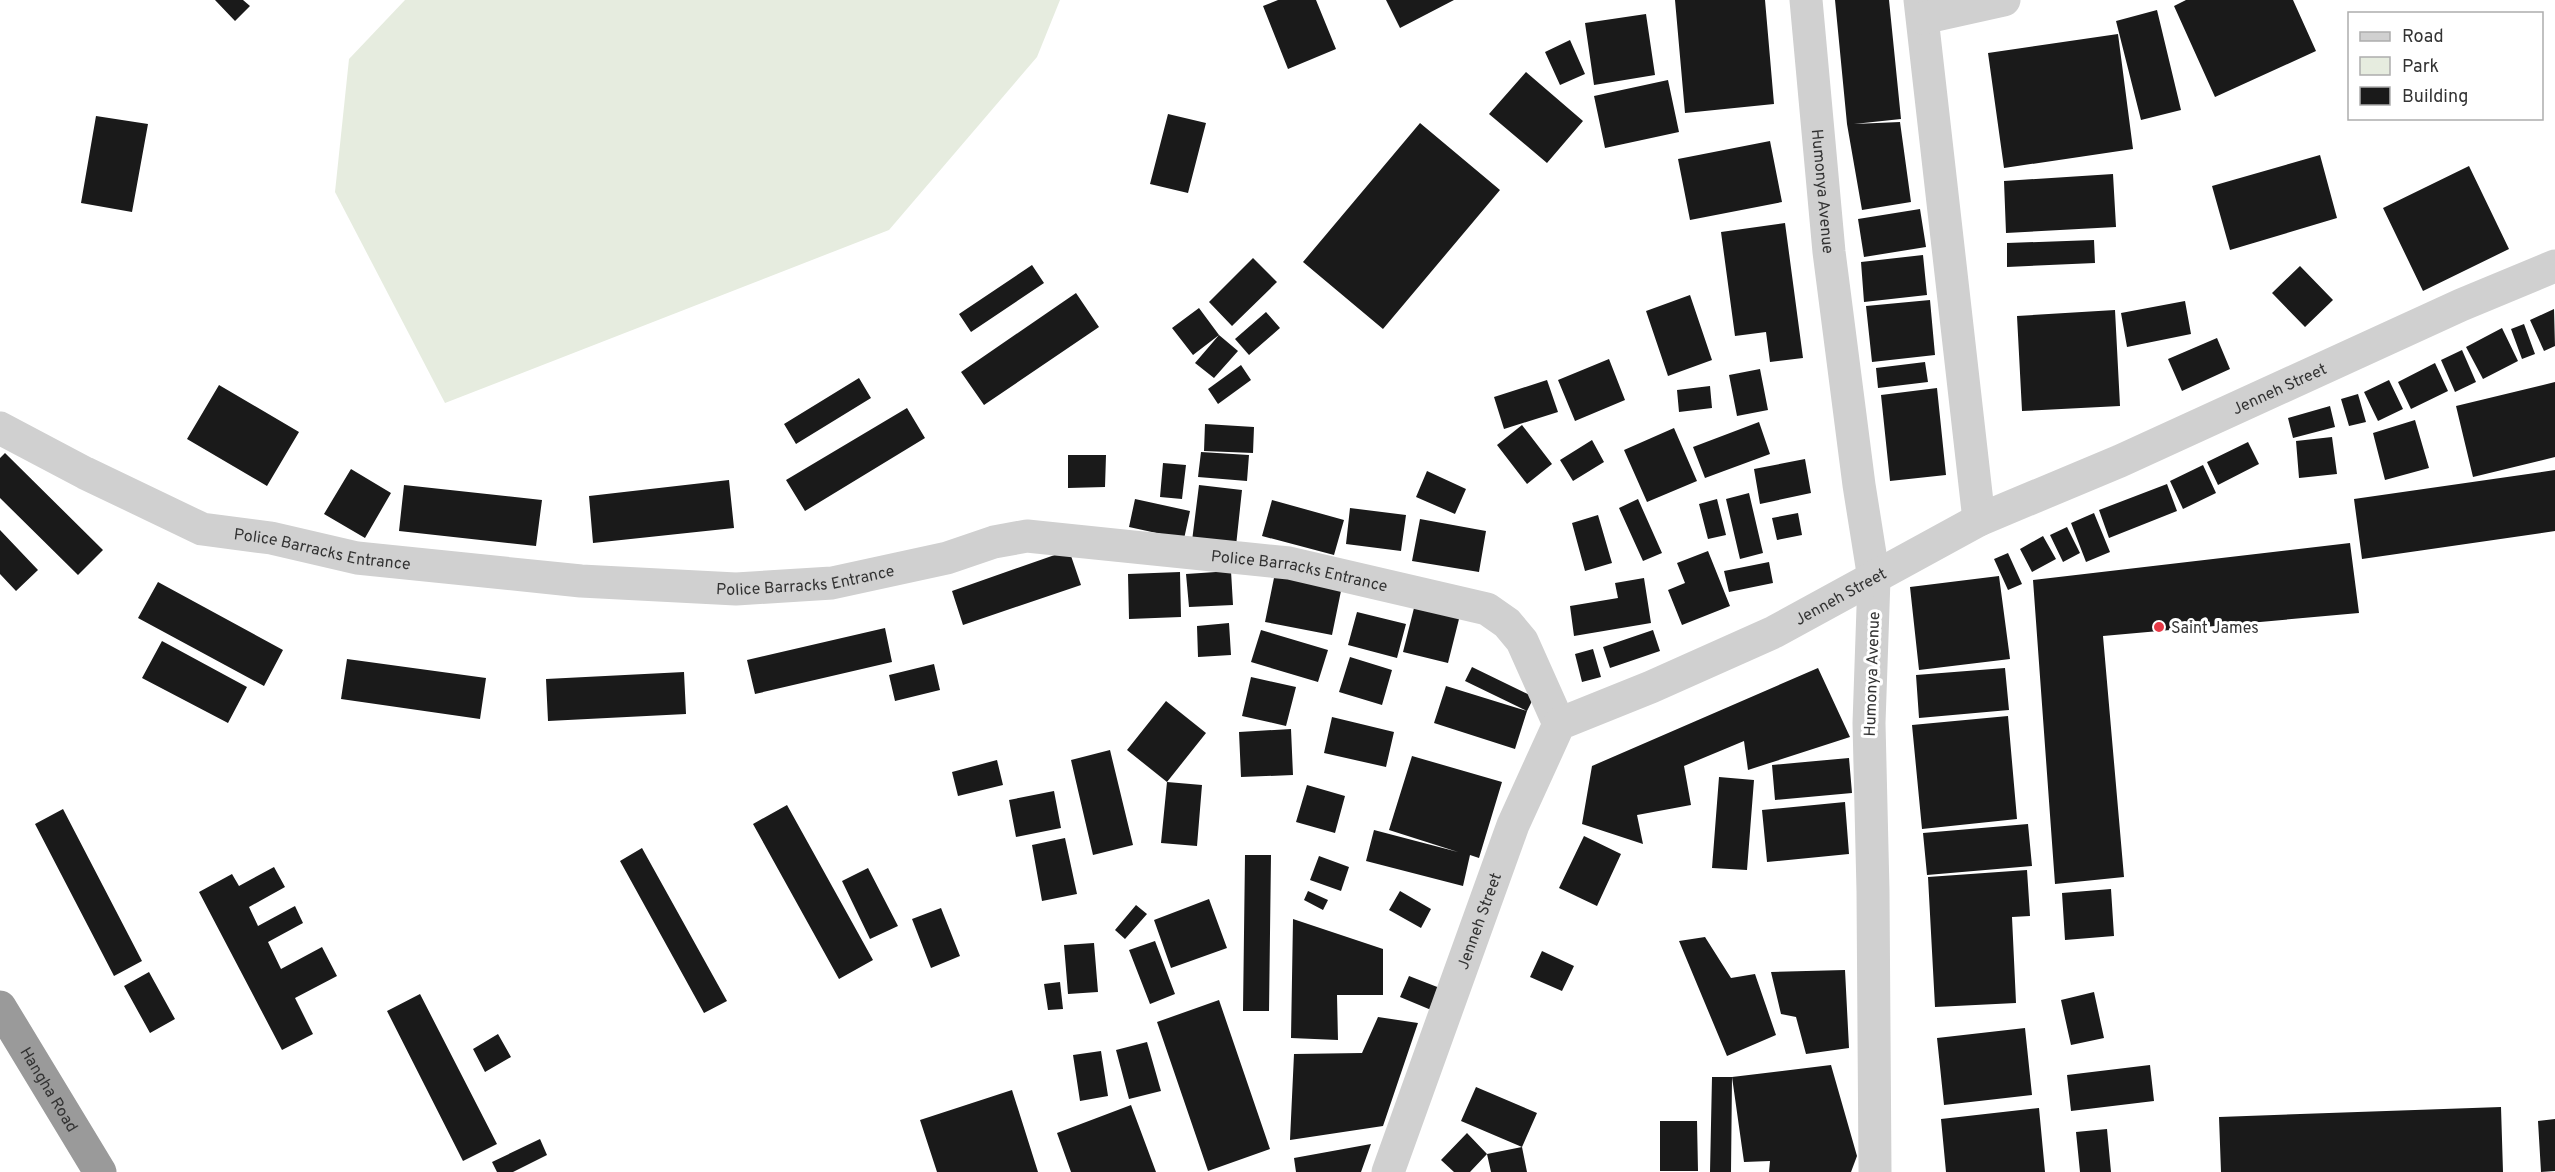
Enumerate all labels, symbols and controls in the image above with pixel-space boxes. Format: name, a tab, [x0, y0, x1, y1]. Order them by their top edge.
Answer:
legend	[2348, 12, 2543, 120]
text: Road	[2402, 26, 2444, 49]
text: Park	[2402, 56, 2439, 79]
text: Building	[2402, 86, 2468, 109]
street label: Humonya Avenue	[1806, 128, 1837, 255]
street label: Jenneh Street	[2230, 360, 2330, 420]
street label: Police Barracks Entrance	[232, 525, 412, 575]
street label: Police Barracks Entrance	[1210, 547, 1389, 598]
street label: Police Barracks Entrance	[715, 562, 897, 601]
street label: Jenneh Street	[1792, 565, 1890, 631]
street label: Humonya Avenue	[1861, 611, 1885, 737]
place label: Saint James	[2171, 619, 2259, 639]
marker: Saint James	[2152, 620, 2166, 634]
street label: Jenneh Street	[1454, 870, 1507, 973]
street label: Hangha Road	[15, 1044, 81, 1136]

